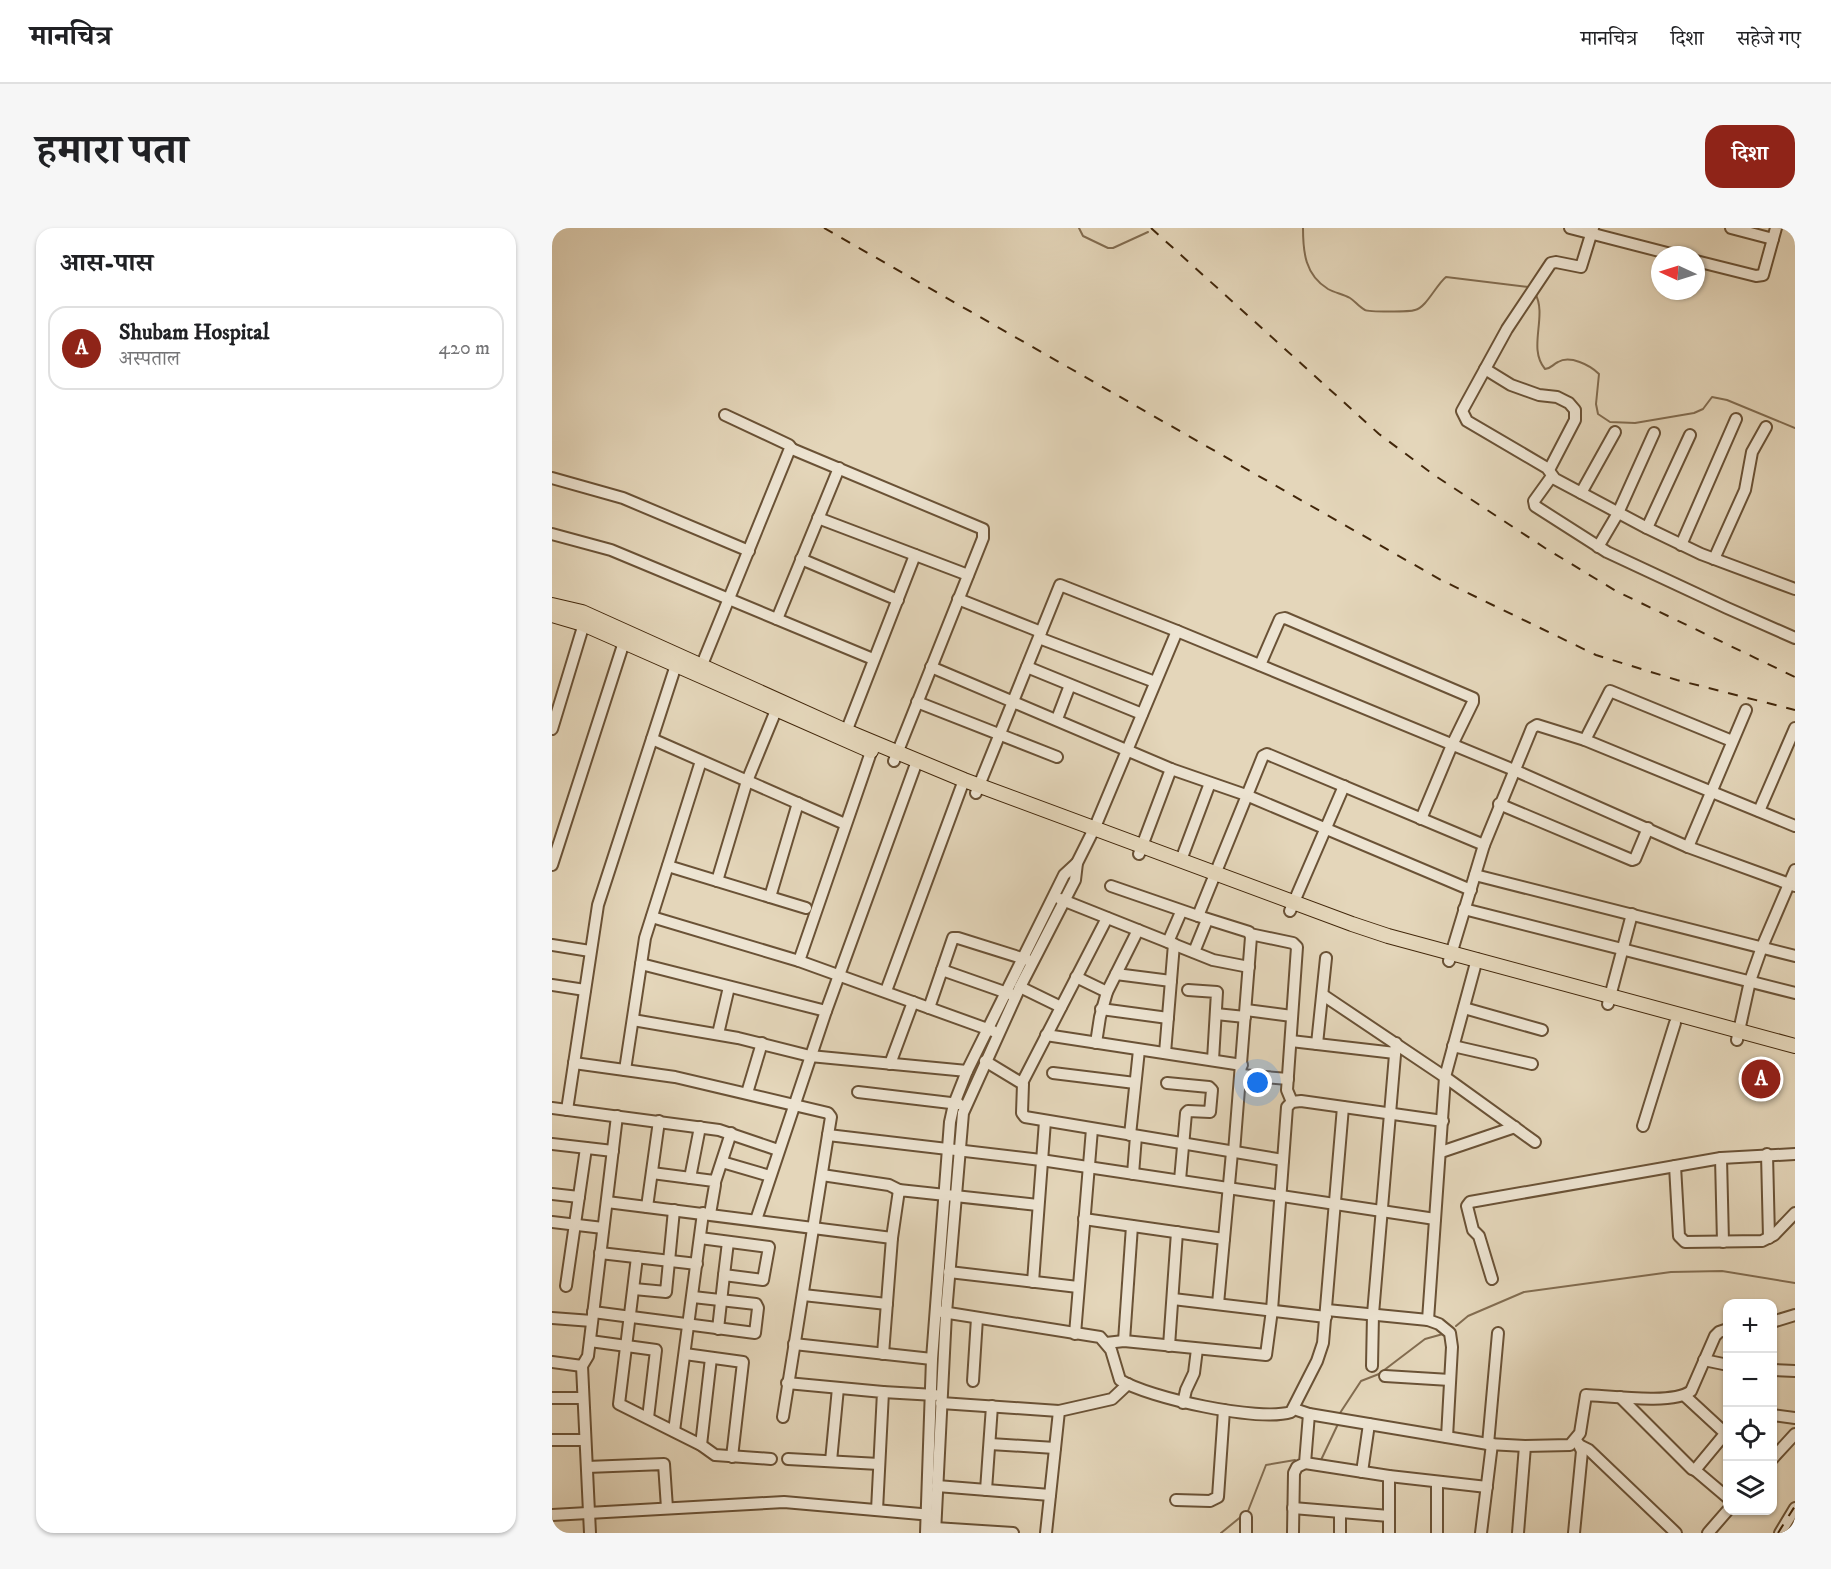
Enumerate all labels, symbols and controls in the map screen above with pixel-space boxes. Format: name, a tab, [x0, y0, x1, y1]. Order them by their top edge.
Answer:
text: मानचित्र	[30, 19, 112, 54]
text: मानचित्र	[1580, 26, 1637, 52]
text: दिशा	[1670, 26, 1704, 52]
text: सहेजे गए	[1737, 26, 1801, 52]
text: हमारा पता	[36, 125, 188, 177]
button: दिशा	[1705, 125, 1795, 188]
north arrow	[1651, 246, 1705, 300]
text: आस-पास	[60, 247, 153, 280]
text: Shubam Hospital	[119, 319, 269, 346]
text: A	[75, 336, 88, 361]
text: 420 m	[439, 336, 490, 361]
text: अस्पताल	[119, 347, 180, 372]
pin: A	[1742, 1056, 1780, 1102]
your location	[1243, 1068, 1272, 1097]
map controls	[1723, 1299, 1777, 1515]
button: +	[1723, 1299, 1777, 1353]
button: −	[1723, 1353, 1777, 1407]
button: locate	[1723, 1407, 1777, 1461]
button: layers	[1723, 1461, 1777, 1515]

